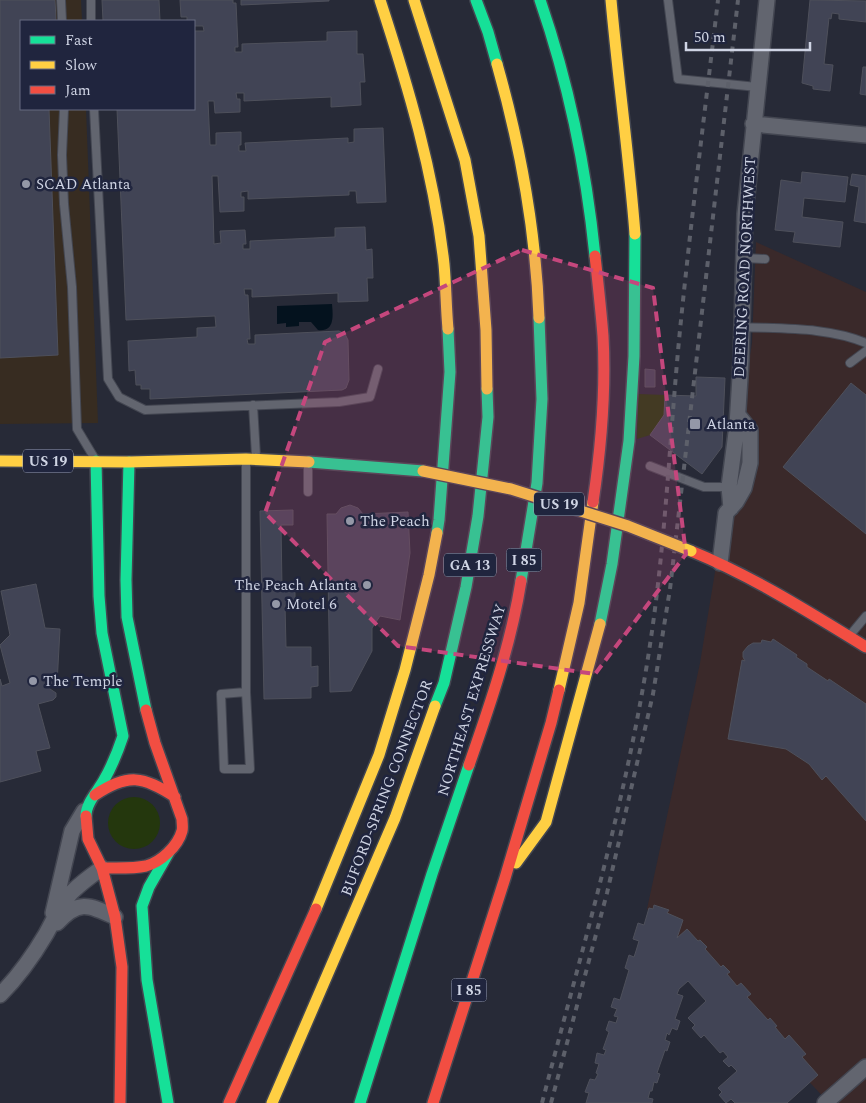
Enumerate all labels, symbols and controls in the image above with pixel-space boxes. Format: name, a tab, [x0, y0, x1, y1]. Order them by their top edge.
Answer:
legend	[20, 20, 195, 110]
scale bar	[686, 20, 810, 52]
text: 50 m	[694, 26, 726, 49]
text: Fast	[65, 29, 93, 52]
text: Slow	[65, 54, 97, 77]
text: Jam	[65, 79, 91, 102]
street label: DEERING ROAD NORTHWEST	[728, 156, 762, 378]
place label: SCAD Atlanta	[36, 173, 131, 196]
marker: SCAD Atlanta	[20, 178, 32, 190]
place label: Atlanta	[706, 413, 756, 436]
marker: Atlanta	[688, 417, 702, 431]
road number: US 19	[23, 450, 73, 472]
road number: US 19	[534, 492, 584, 516]
place label: The Peach	[360, 510, 430, 533]
marker: The Peach	[344, 515, 356, 527]
road number: I 85	[506, 548, 542, 572]
road number: GA 13	[444, 554, 496, 576]
place label: The Peach Atlanta	[234, 574, 358, 597]
marker: The Peach Atlanta	[361, 579, 373, 591]
place label: Motel 6	[286, 593, 337, 616]
marker: Motel 6	[270, 598, 282, 610]
street label: NORTHEAST EXPRESSWAY	[432, 601, 512, 799]
place label: The Temple	[43, 670, 123, 693]
marker: The Temple	[27, 675, 39, 687]
street label: BUFORD-SPRING CONNECTOR	[335, 676, 439, 899]
road number: I 85	[452, 978, 486, 1002]

